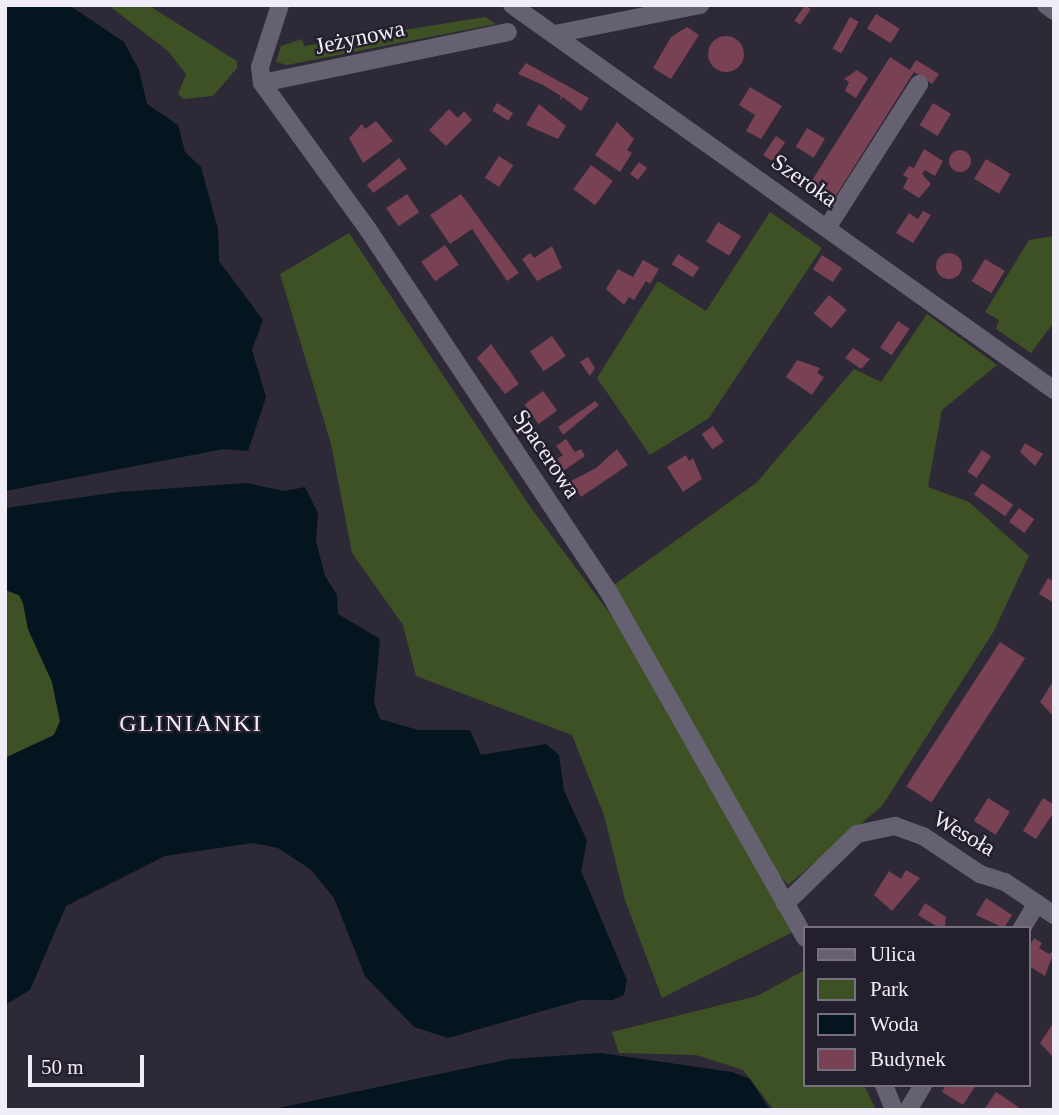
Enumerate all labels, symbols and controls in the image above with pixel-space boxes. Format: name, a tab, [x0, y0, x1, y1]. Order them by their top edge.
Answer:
street label: Jeżynowa	[313, 15, 407, 61]
street label: Szeroka	[766, 148, 842, 214]
street label: Spacerowa	[506, 404, 586, 504]
district label: GLINIANKI	[120, 710, 262, 738]
street label: Wesoła	[928, 805, 1000, 863]
legend	[804, 926, 1031, 1087]
text: Ulica	[870, 942, 915, 966]
text: Park	[870, 977, 909, 1001]
text: Woda	[870, 1012, 918, 1036]
scale bar	[32, 1042, 147, 1086]
text: Budynek	[870, 1047, 946, 1071]
text: 50 m	[41, 1055, 84, 1079]

